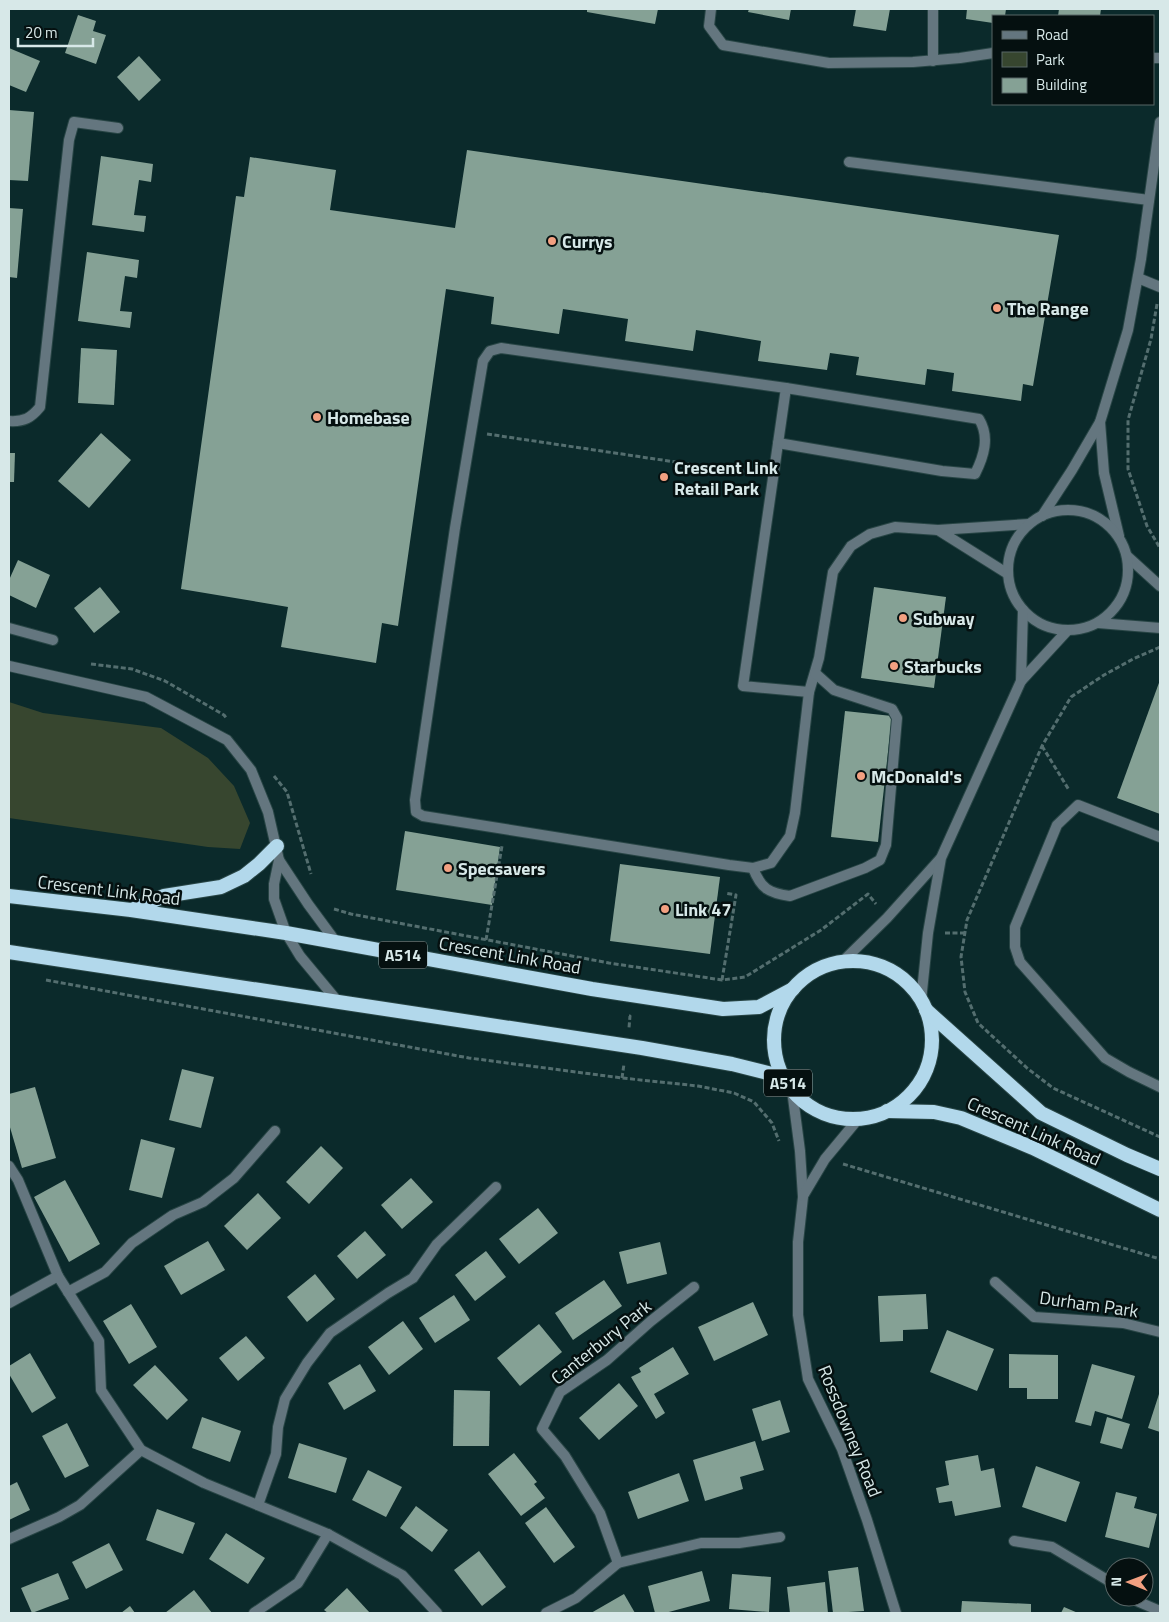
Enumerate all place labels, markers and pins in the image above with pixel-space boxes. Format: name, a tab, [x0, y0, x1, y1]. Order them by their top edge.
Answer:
place label: Currys	[562, 228, 612, 255]
marker: Currys	[546, 235, 558, 247]
place label: The Range	[1007, 295, 1089, 322]
marker: The Range	[991, 302, 1003, 314]
place label: Homebase	[327, 404, 410, 431]
marker: Homebase	[311, 411, 323, 423]
place label: Crescent Link Retail Park	[674, 454, 779, 502]
marker: Crescent Link Retail Park	[658, 471, 670, 483]
place label: Subway	[913, 605, 975, 632]
marker: Subway	[897, 612, 909, 624]
place label: Starbucks	[904, 653, 982, 680]
marker: Starbucks	[888, 660, 900, 672]
place label: McDonald's	[871, 763, 962, 790]
marker: McDonald's	[855, 770, 867, 782]
place label: Specsavers	[458, 855, 546, 882]
marker: Specsavers	[442, 862, 454, 874]
place label: Link 47	[675, 896, 731, 923]
marker: Link 47	[659, 903, 671, 915]

